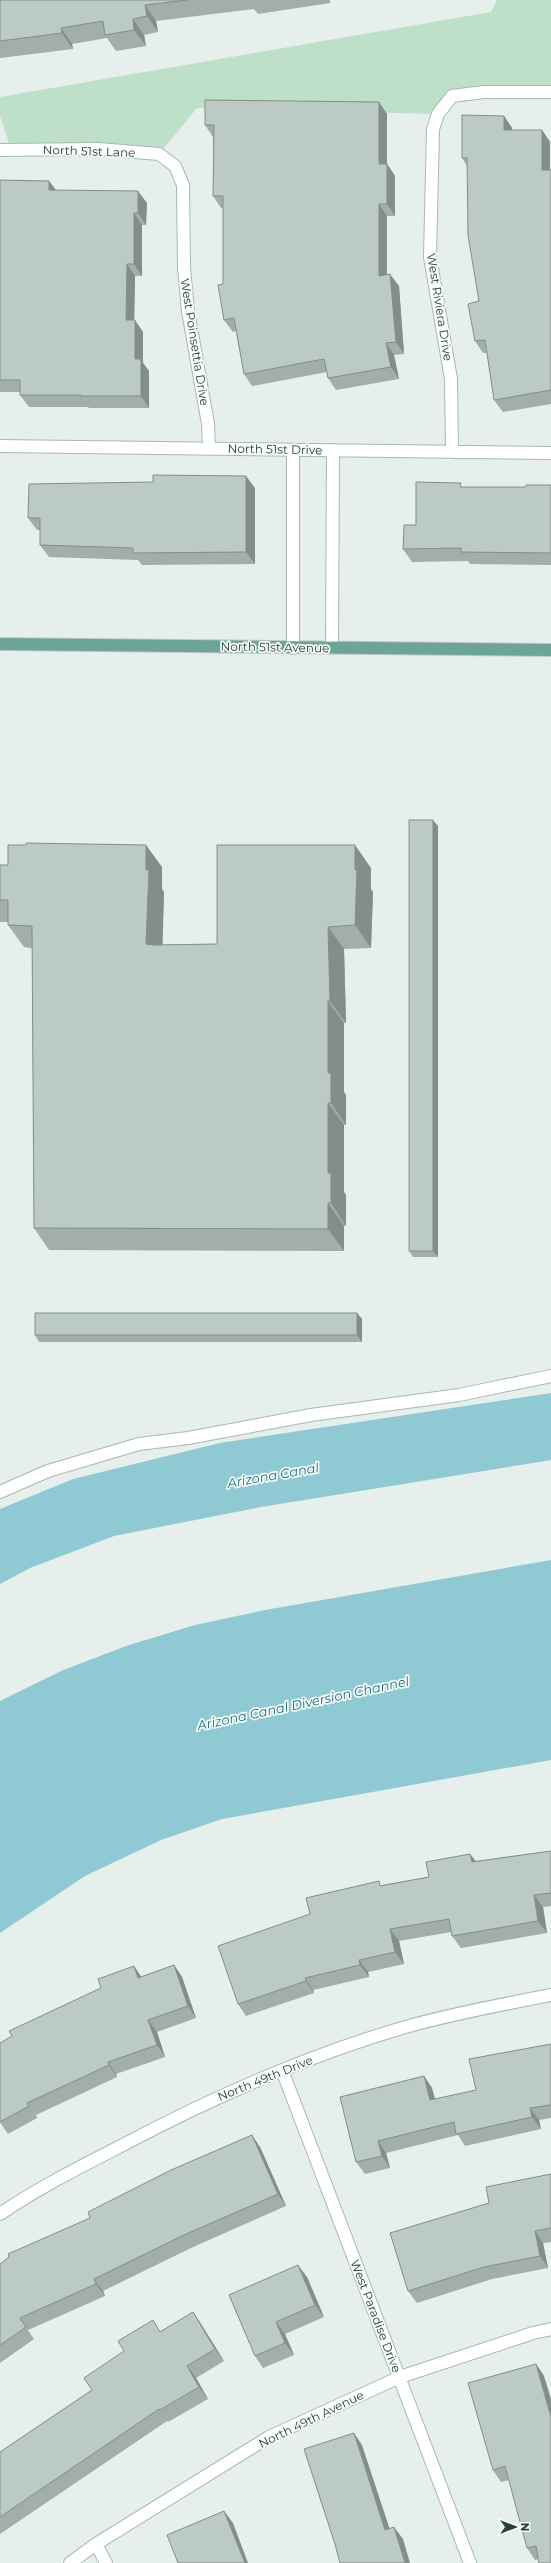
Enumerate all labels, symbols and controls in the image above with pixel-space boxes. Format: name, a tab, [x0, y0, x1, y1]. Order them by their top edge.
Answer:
street label: North 51st Lane	[42, 142, 136, 160]
street label: West Riviera Drive	[424, 252, 456, 362]
street label: West Poinsettia Drive	[178, 277, 212, 407]
street label: North 51st Drive	[227, 441, 323, 457]
street label: North 51st Avenue	[221, 639, 329, 655]
water label: Arizona Canal	[225, 1459, 320, 1491]
water label: Arizona Canal Diversion Channel	[195, 1673, 411, 1734]
street label: North 49th Drive	[215, 2052, 315, 2104]
street label: West Paradise Drive	[348, 2257, 404, 2375]
street label: North 49th Avenue	[256, 2387, 366, 2451]
north arrow	[495, 2507, 535, 2547]
text: N	[518, 2523, 532, 2531]

